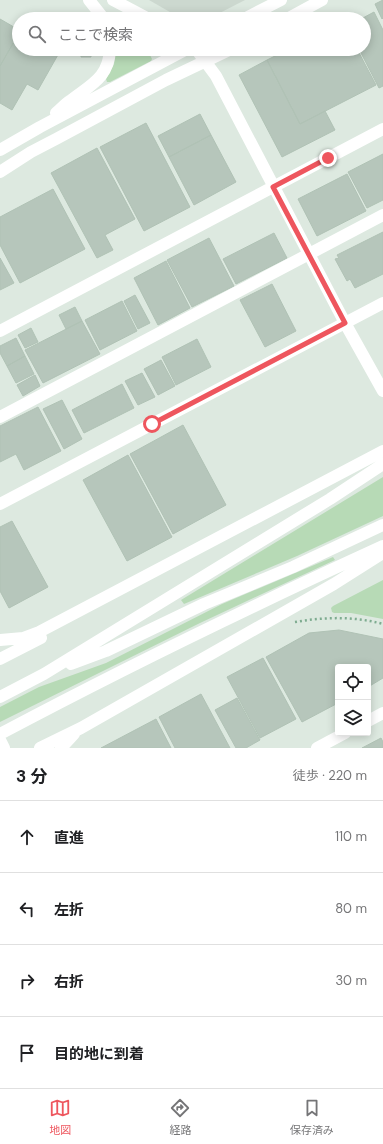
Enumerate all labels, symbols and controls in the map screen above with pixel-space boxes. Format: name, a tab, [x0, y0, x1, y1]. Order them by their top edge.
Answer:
search box	[12, 12, 371, 56]
icon: search	[26, 23, 48, 45]
text: ここで検索	[58, 25, 133, 45]
route end	[319, 149, 337, 167]
route start	[143, 415, 161, 433]
map controls	[335, 664, 371, 736]
button: locate	[335, 664, 371, 700]
button: layers	[335, 700, 371, 736]
text: 3 分	[16, 765, 47, 787]
text: 徒歩 · 220 m	[293, 767, 367, 784]
icon: ahead	[16, 826, 38, 848]
text: 直進	[54, 828, 84, 848]
text: 110 m	[335, 828, 367, 845]
icon: left	[16, 898, 38, 920]
text: 左折	[54, 900, 84, 920]
text: 80 m	[335, 900, 367, 917]
icon: right	[16, 970, 38, 992]
text: 右折	[54, 972, 84, 992]
text: 30 m	[335, 972, 367, 989]
icon: arrive	[16, 1042, 38, 1064]
text: 目的地に到着	[54, 1044, 144, 1064]
tab: 地図	[49, 1097, 71, 1137]
tab: 経路	[169, 1097, 191, 1137]
tab: 保存済み	[290, 1097, 334, 1137]

